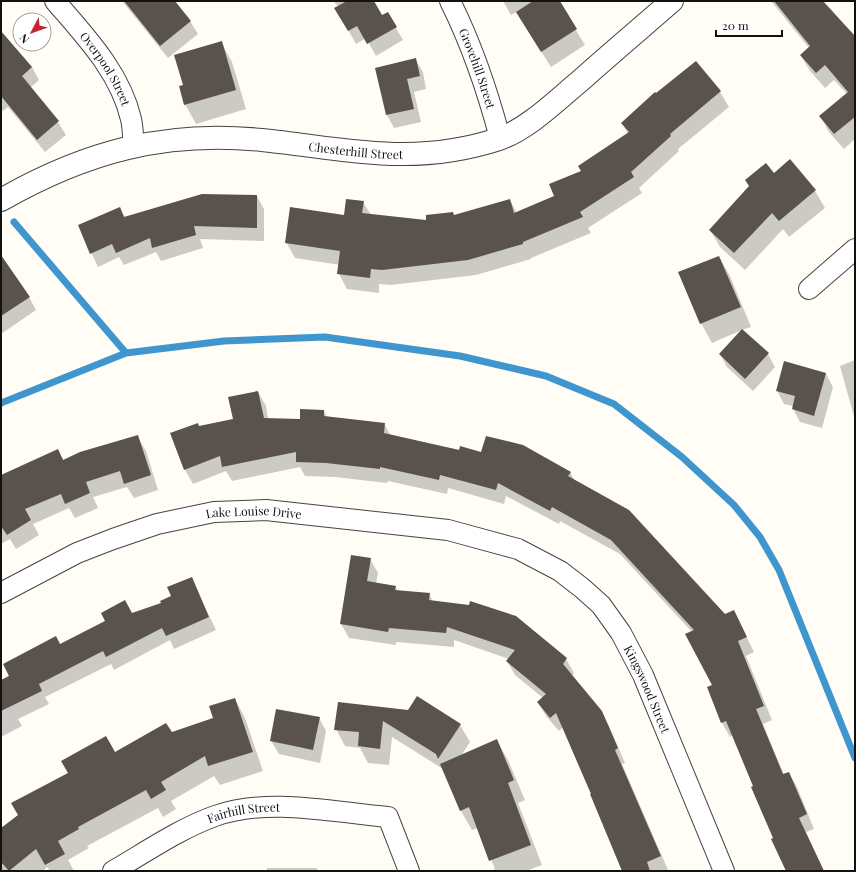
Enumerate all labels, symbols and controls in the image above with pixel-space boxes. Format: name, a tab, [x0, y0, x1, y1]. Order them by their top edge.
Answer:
north arrow	[12, 12, 52, 52]
scale bar	[716, 12, 782, 38]
text: 20 m	[722, 17, 749, 33]
street label: Grovehill Street	[456, 26, 500, 111]
street label: Overpool Street	[77, 28, 135, 109]
text: N	[16, 31, 32, 47]
street label: Chesterhill Street	[308, 138, 404, 162]
street label: Lake Louise Drive	[204, 502, 303, 522]
street label: Kingswood Street	[621, 642, 674, 736]
street label: Fairhill Street	[205, 799, 281, 826]

